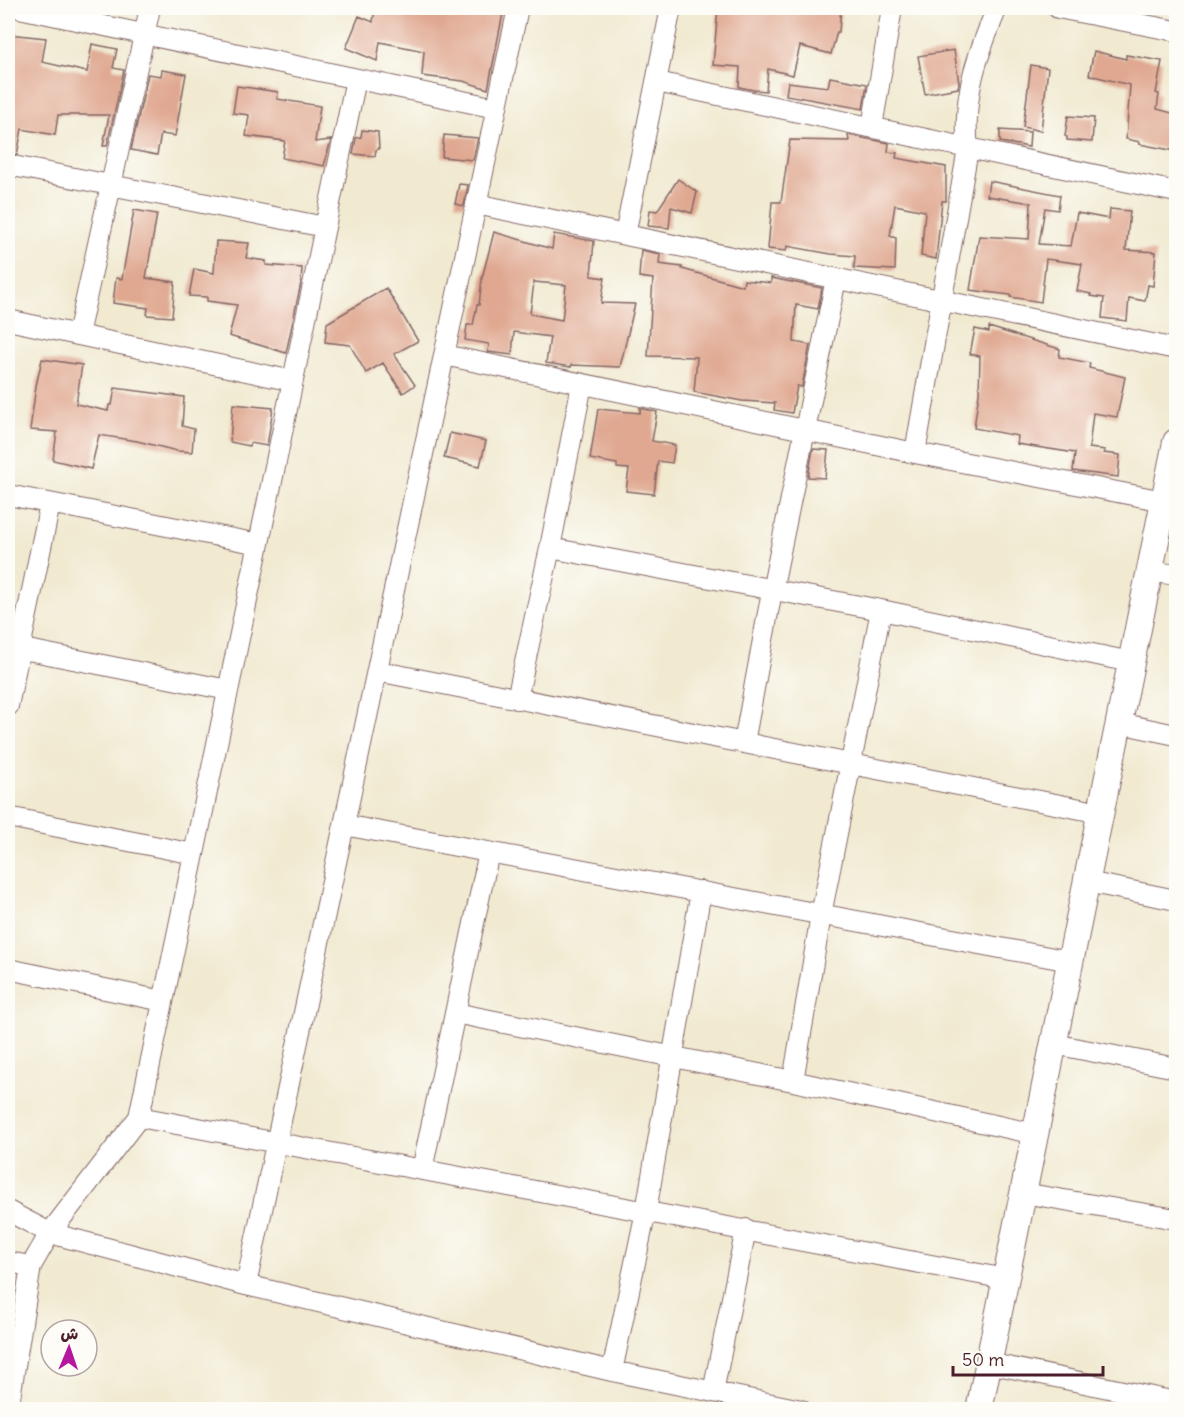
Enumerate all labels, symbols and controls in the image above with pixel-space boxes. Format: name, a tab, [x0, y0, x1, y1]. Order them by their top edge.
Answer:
north arrow	[39, 1318, 99, 1378]
text: ش	[60, 1323, 79, 1343]
scale bar	[953, 1339, 1103, 1377]
text: 50 m	[962, 1348, 1004, 1371]

